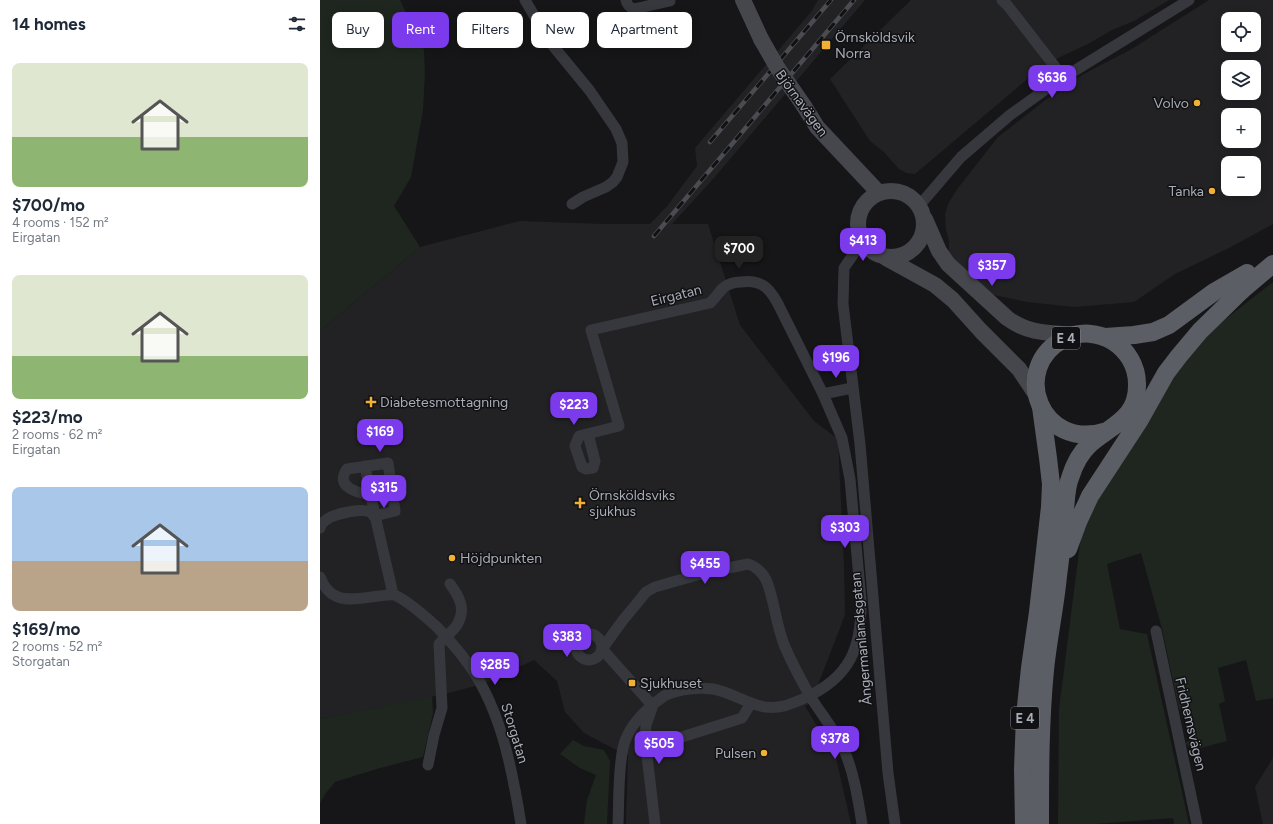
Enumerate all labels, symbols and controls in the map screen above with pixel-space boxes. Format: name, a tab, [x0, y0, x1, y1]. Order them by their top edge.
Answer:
chip: Buy	[332, 12, 384, 48]
chip: Rent	[392, 12, 449, 48]
chip: Filters	[457, 12, 523, 48]
chip: New	[531, 12, 589, 48]
chip: Apartment	[597, 12, 692, 48]
map controls	[1221, 12, 1261, 196]
button: locate	[1221, 12, 1261, 52]
icon: filters	[286, 13, 308, 35]
text: 14 homes	[12, 14, 86, 34]
place label: Örnsköldsvik Norra	[835, 29, 915, 62]
marker: Örnsköldsvik Norra	[820, 39, 832, 51]
button: layers	[1221, 60, 1261, 100]
pin: $636	[1028, 65, 1076, 99]
street label: Björnavägen	[772, 67, 832, 140]
text: $636	[1037, 70, 1067, 85]
icon: home	[124, 89, 196, 161]
place label: Volvo	[1153, 95, 1189, 112]
marker: Volvo	[1192, 98, 1202, 108]
button: +	[1221, 108, 1261, 148]
button: −	[1221, 156, 1261, 196]
place label: Tanka	[1168, 183, 1204, 200]
marker: Tanka	[1207, 186, 1217, 196]
text: $700/mo	[12, 195, 85, 215]
text: 4 rooms · 152 m²	[12, 215, 109, 230]
pin: $413	[839, 228, 887, 262]
text: Eirgatan	[12, 230, 60, 245]
text: $413	[849, 233, 877, 248]
pin: $700	[715, 236, 763, 270]
text: $700	[723, 241, 755, 256]
pin: $357	[968, 253, 1016, 287]
text: $357	[977, 258, 1007, 273]
street label: Eirgatan	[649, 281, 704, 310]
icon: home	[124, 301, 196, 373]
road number: E 4	[1052, 327, 1080, 349]
pin: $196	[812, 345, 860, 379]
text: $196	[822, 350, 850, 365]
pin: $223	[550, 392, 598, 426]
place label: Diabetesmottagning	[380, 394, 508, 411]
marker: Diabetesmottagning	[365, 396, 377, 408]
text: $223	[559, 397, 589, 412]
text: $223/mo	[12, 407, 83, 427]
pin: $169	[356, 419, 404, 453]
text: $169	[366, 424, 394, 439]
text: 2 rooms · 62 m²	[12, 427, 102, 442]
text: Eirgatan	[12, 442, 60, 457]
pin: $315	[360, 475, 408, 509]
text: $315	[370, 480, 398, 495]
place label: Örnsköldsviks sjukhus	[589, 487, 675, 520]
marker: Örnsköldsviks sjukhus	[574, 497, 586, 509]
icon: home	[124, 513, 196, 585]
pin: $303	[821, 515, 869, 549]
text: $303	[830, 520, 860, 535]
place label: Höjdpunkten	[460, 550, 542, 567]
pin: $455	[681, 551, 729, 585]
marker: Höjdpunkten	[447, 553, 457, 563]
text: $455	[690, 556, 720, 571]
street label: Ångermanlandsgatan	[847, 572, 876, 706]
text: $169/mo	[12, 619, 80, 639]
pin: $383	[543, 624, 591, 658]
text: $383	[552, 629, 582, 644]
text: 2 rooms · 52 m²	[12, 639, 103, 654]
pin: $285	[471, 652, 519, 686]
text: Storgatan	[12, 654, 70, 669]
text: $285	[480, 657, 510, 672]
place label: Sjukhuset	[640, 675, 702, 692]
street label: Fridhemsvägen	[1171, 676, 1210, 773]
marker: Sjukhuset	[627, 678, 637, 688]
street label: Storgatan	[497, 701, 532, 766]
road number: E 4	[1011, 707, 1039, 729]
pin: $378	[811, 726, 859, 760]
pin: $505	[635, 731, 683, 765]
text: $378	[820, 731, 850, 746]
text: $505	[644, 736, 674, 751]
place label: Pulsen	[715, 745, 756, 762]
marker: Pulsen	[759, 748, 769, 758]

